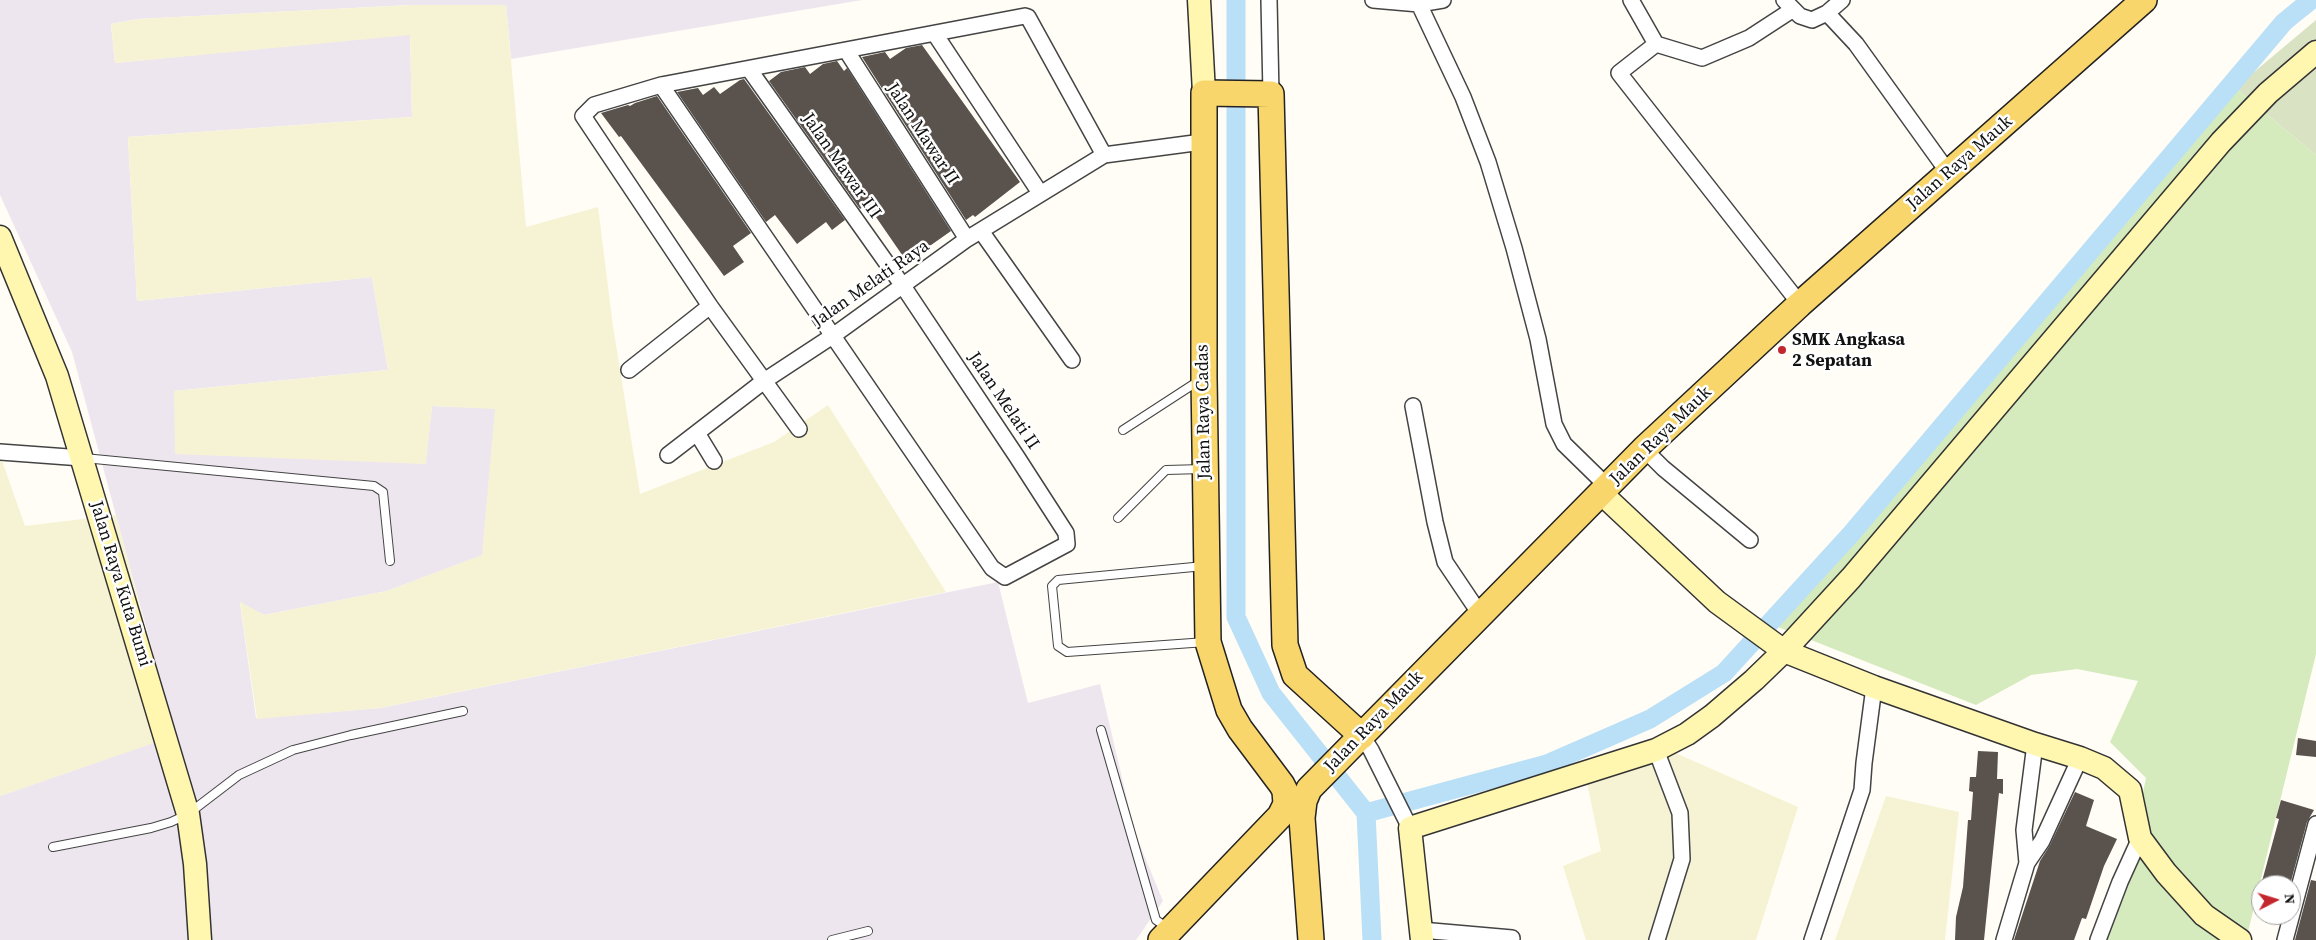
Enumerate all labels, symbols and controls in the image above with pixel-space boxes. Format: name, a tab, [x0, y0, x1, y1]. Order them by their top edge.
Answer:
street label: Jalan Mawar II	[881, 79, 963, 189]
street label: Jalan Mawar III	[797, 109, 885, 223]
street label: Jalan Raya Mauk	[1903, 111, 2017, 215]
street label: Jalan Melati Raya	[808, 236, 934, 332]
place label: SMK Angkasa 2 Sepatan	[1792, 329, 1905, 372]
street label: Jalan Raya Cadas	[1192, 344, 1216, 480]
marker: SMK Angkasa 2 Sepatan	[1776, 344, 1788, 356]
street label: Jalan Melati II	[963, 348, 1043, 454]
street label: Jalan Raya Mauk	[1606, 382, 1716, 490]
street label: Jalan Raya Kuta Bumi	[85, 499, 155, 669]
street label: Jalan Raya Mauk	[1320, 667, 1428, 777]
north arrow	[2251, 875, 2301, 925]
text: N	[2280, 893, 2300, 905]

